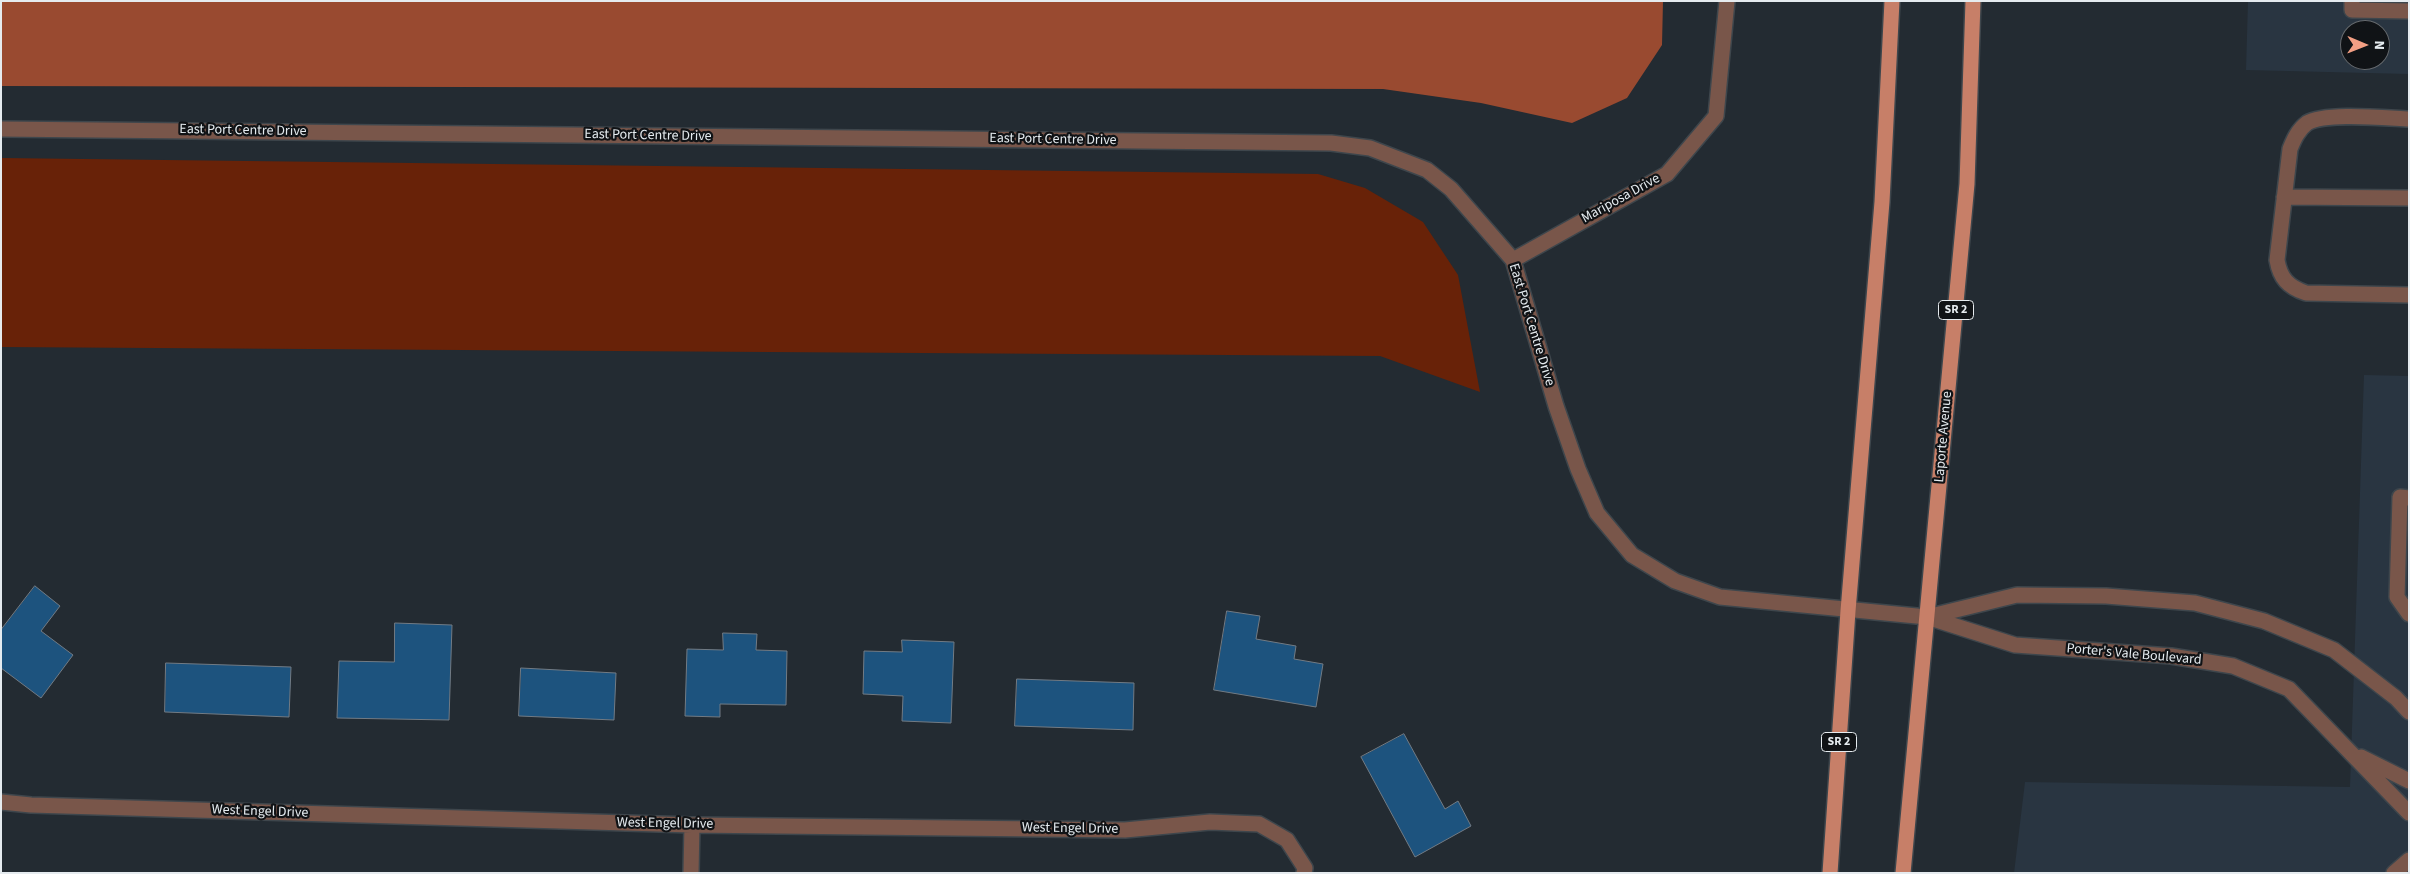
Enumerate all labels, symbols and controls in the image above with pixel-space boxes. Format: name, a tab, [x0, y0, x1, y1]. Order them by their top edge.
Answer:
north arrow	[2340, 20, 2390, 70]
text: N	[2369, 40, 2389, 50]
street label: East Port Centre Drive	[179, 121, 307, 141]
street label: East Port Centre Drive	[584, 126, 712, 146]
street label: East Port Centre Drive	[989, 130, 1117, 150]
street label: Mariposa Drive	[1579, 171, 1663, 227]
street label: East Port Centre Drive	[1504, 262, 1558, 388]
road number: SR 2	[1938, 300, 1974, 320]
street label: Laporte Avenue	[1932, 391, 1956, 483]
street label: Porter's Vale Boulevard	[2066, 641, 2202, 669]
road number: SR 2	[1822, 732, 1856, 752]
street label: West Engel Drive	[211, 802, 309, 822]
street label: West Engel Drive	[617, 815, 713, 833]
street label: West Engel Drive	[1022, 820, 1118, 838]

